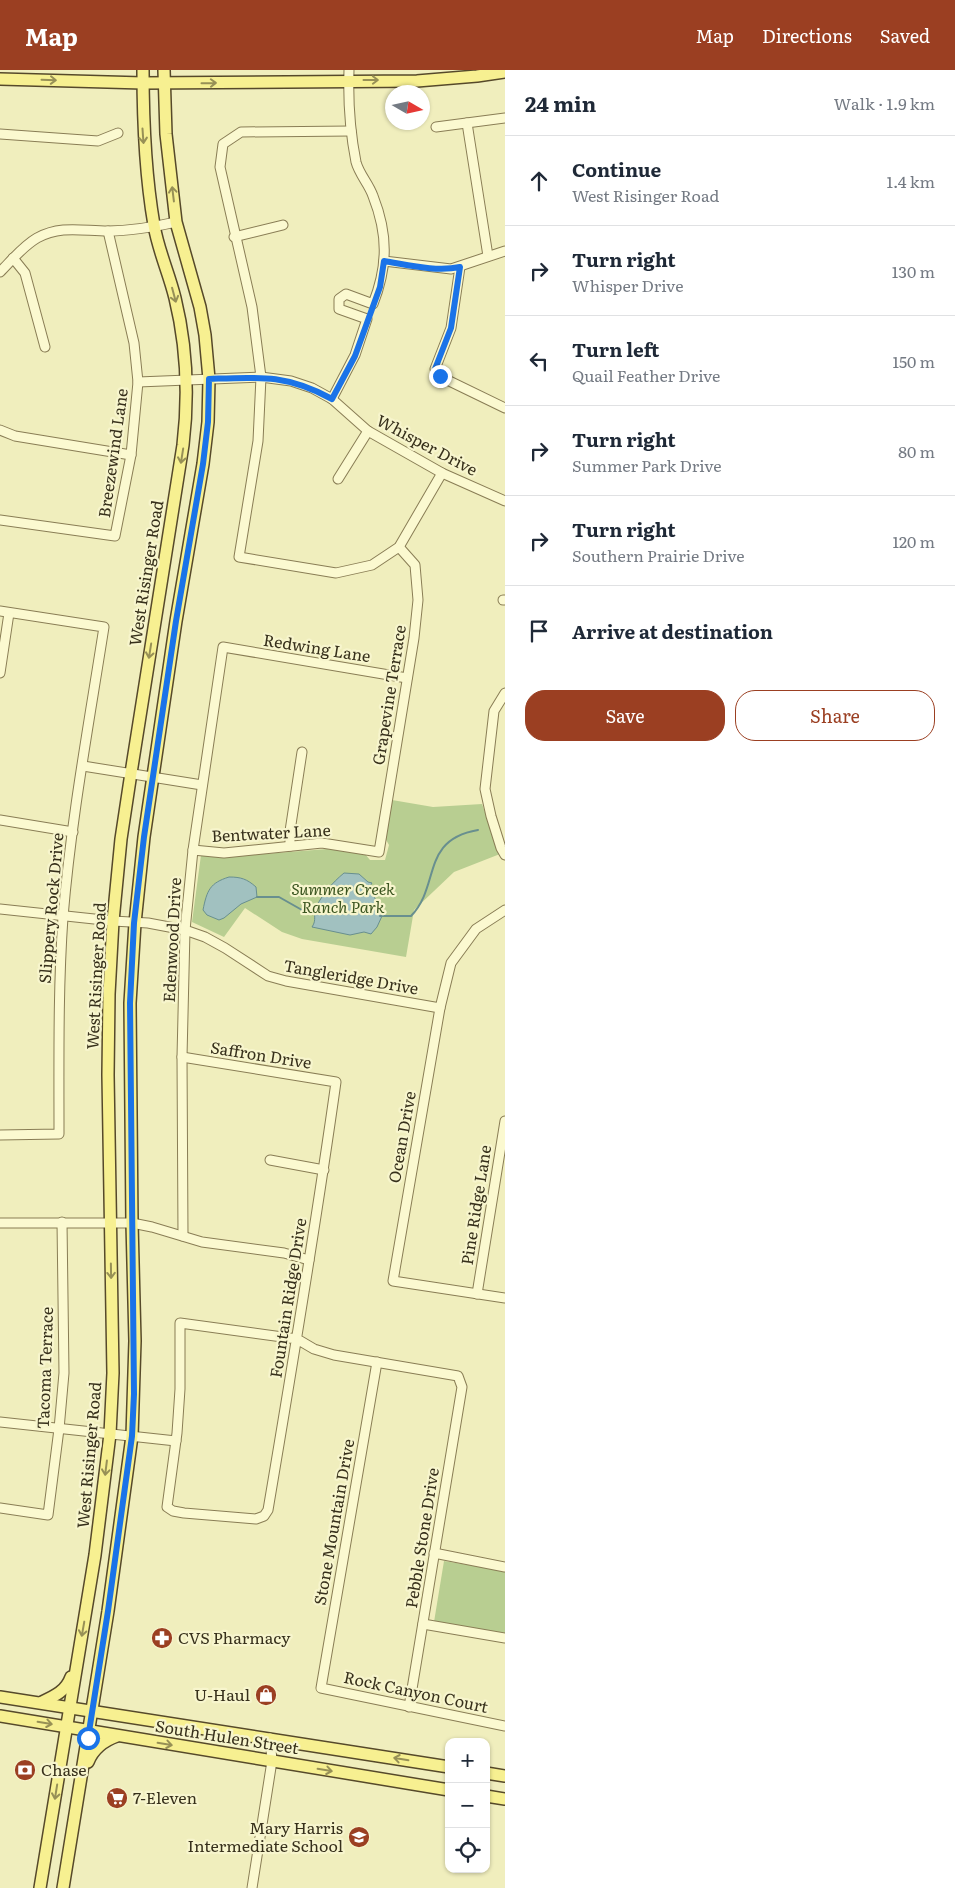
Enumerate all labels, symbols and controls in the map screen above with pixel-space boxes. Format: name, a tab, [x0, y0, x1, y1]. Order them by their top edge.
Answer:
text: Map	[25, 18, 78, 53]
text: Map	[696, 22, 734, 49]
text: Directions	[762, 22, 852, 49]
text: Saved	[880, 22, 930, 49]
one-way arrow	[363, 75, 379, 85]
one-way arrow	[40, 76, 56, 85]
one-way arrow	[201, 78, 217, 87]
north arrow	[385, 85, 430, 130]
text: 24 min	[525, 87, 596, 118]
text: Walk · 1.9 km	[834, 91, 935, 115]
one-way arrow	[139, 128, 148, 144]
text: Continue	[572, 155, 661, 183]
icon: ahead	[525, 167, 553, 195]
text: 1.4 km	[887, 169, 935, 193]
text: West Risinger Road	[572, 183, 719, 207]
one-way arrow	[168, 187, 178, 203]
text: Turn right	[572, 245, 676, 273]
icon: right	[525, 257, 553, 285]
text: 130 m	[892, 259, 935, 283]
text: Whisper Drive	[572, 273, 683, 297]
one-way arrow	[169, 287, 179, 303]
text: Turn left	[572, 335, 659, 363]
icon: left	[525, 347, 553, 375]
text: 150 m	[892, 349, 935, 373]
text: Quail Feather Drive	[572, 363, 720, 387]
route end	[429, 365, 452, 388]
street label: Breezewind Lane	[91, 387, 133, 519]
street label: Whisper Drive	[373, 407, 482, 481]
text: Turn right	[572, 425, 676, 453]
icon: right	[525, 437, 553, 465]
text: 80 m	[898, 439, 935, 463]
one-way arrow	[176, 448, 186, 464]
text: Summer Park Drive	[572, 453, 722, 477]
street label: West Risinger Road	[122, 498, 168, 647]
text: Turn right	[572, 515, 676, 543]
icon: right	[525, 527, 553, 555]
text: 120 m	[892, 529, 935, 553]
text: Southern Prairie Drive	[572, 543, 745, 567]
icon: arrive	[525, 617, 553, 645]
text: Arrive at destination	[572, 617, 773, 645]
street label: Grapevine Terrace	[365, 623, 411, 767]
street label: Redwing Lane	[262, 627, 372, 667]
one-way arrow	[144, 643, 154, 659]
button: Save	[525, 690, 725, 741]
button: Share	[735, 690, 935, 741]
street label: Bentwater Lane	[211, 817, 331, 847]
street label: Slippery Rock Drive	[31, 831, 69, 984]
park label: Summer Creek Ranch Park	[291, 876, 395, 918]
street label: Edenwood Drive	[156, 877, 186, 1003]
street label: West Risinger Road	[79, 902, 111, 1050]
street label: Tangleridge Drive	[282, 952, 421, 1000]
street label: Saffron Drive	[209, 1034, 313, 1074]
street label: Ocean Drive	[381, 1089, 421, 1185]
street label: Pine Ridge Lane	[454, 1143, 496, 1267]
street label: Fountain Ridge Drive	[263, 1216, 312, 1380]
one-way arrow	[106, 1262, 116, 1279]
street label: Tacoma Terrace	[30, 1306, 58, 1430]
street label: West Risinger Road	[70, 1380, 106, 1529]
street label: Stone Mountain Drive	[307, 1437, 359, 1607]
one-way arrow	[101, 1460, 111, 1476]
street label: Pebble Stone Drive	[398, 1466, 444, 1610]
one-way arrow	[77, 1620, 87, 1636]
place label: CVS Pharmacy	[178, 1625, 291, 1649]
pharmacy icon: CVS Pharmacy	[150, 1626, 174, 1650]
street label: Rock Canyon Court	[342, 1664, 491, 1718]
place label: U-Haul	[194, 1682, 250, 1706]
shop icon: U-Haul	[254, 1683, 278, 1707]
street label: South Hulen Street	[154, 1713, 301, 1759]
one-way arrow	[36, 1719, 52, 1729]
route start	[77, 1727, 100, 1750]
map controls	[445, 1738, 490, 1873]
button: +	[445, 1738, 490, 1783]
one-way arrow	[156, 1739, 172, 1749]
one-way arrow	[393, 1754, 409, 1764]
place label: Chase	[41, 1757, 87, 1781]
bank icon: Chase	[13, 1758, 37, 1782]
one-way arrow	[317, 1765, 333, 1775]
button: −	[445, 1783, 490, 1828]
one-way arrow	[50, 1784, 60, 1800]
place label: 7-Eleven	[133, 1785, 197, 1809]
supermarket icon: 7-Eleven	[105, 1786, 129, 1810]
place label: Mary Harris Intermediate School	[188, 1815, 343, 1857]
school or university icon: Mary Harris Intermediate School	[347, 1825, 371, 1849]
button: locate	[445, 1828, 490, 1873]

